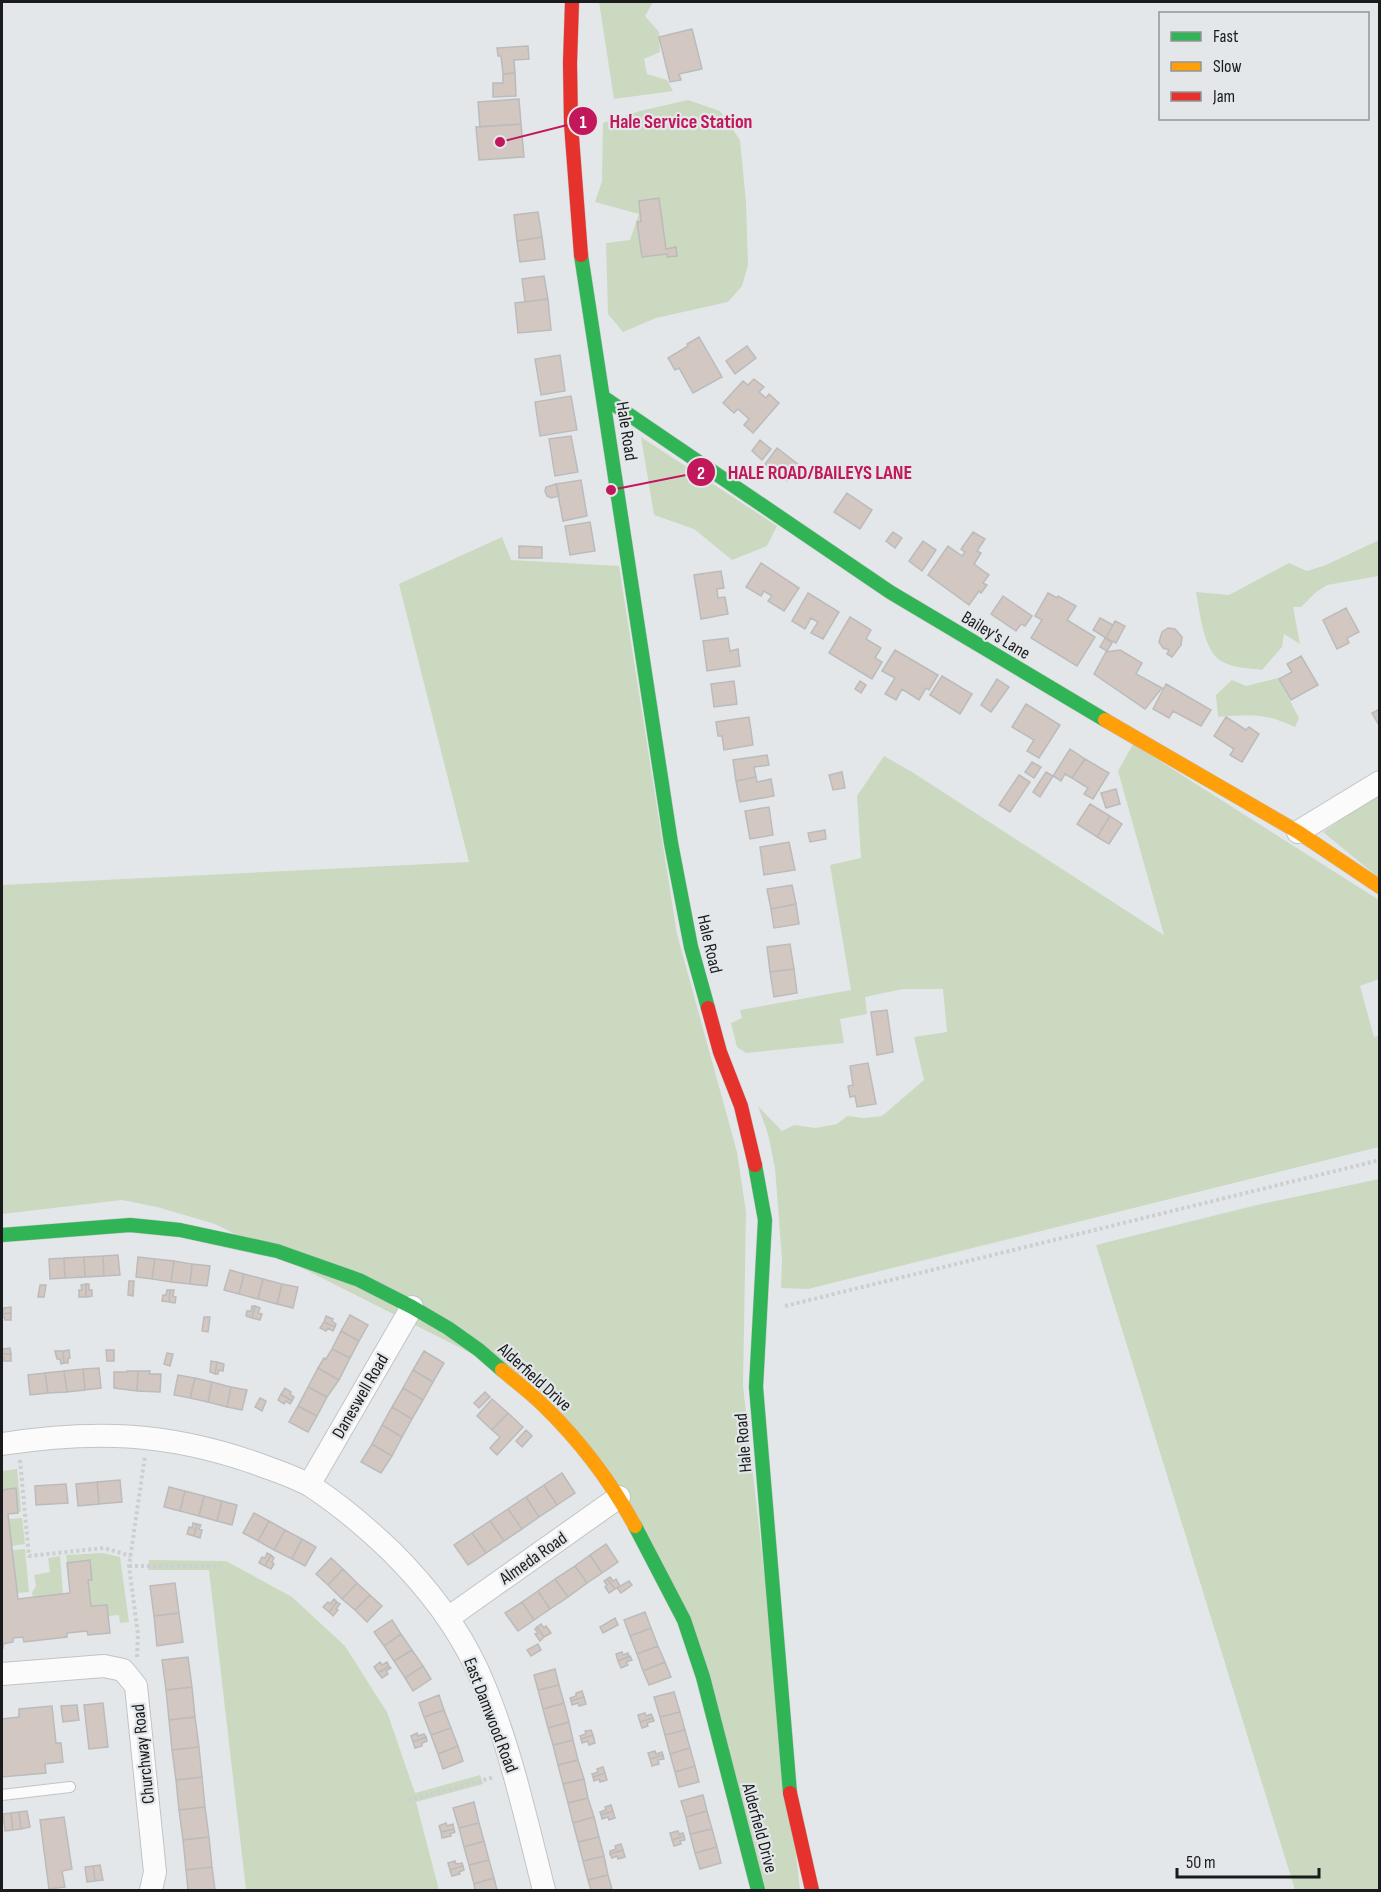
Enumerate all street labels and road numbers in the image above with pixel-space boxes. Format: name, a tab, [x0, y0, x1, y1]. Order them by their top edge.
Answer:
street label: Hale Road	[611, 400, 642, 462]
street label: Bailey's Lane	[958, 607, 1034, 664]
street label: Hale Road	[693, 913, 726, 975]
street label: Alderfield Drive	[493, 1338, 576, 1416]
street label: Daneswell Road	[328, 1350, 393, 1442]
street label: Hale Road	[730, 1412, 757, 1474]
street label: Almeda Road	[495, 1528, 571, 1590]
street label: East Damwood Road	[459, 1655, 522, 1776]
street label: Churchway Road	[128, 1703, 159, 1805]
street label: Alderfield Drive	[737, 1780, 782, 1875]

